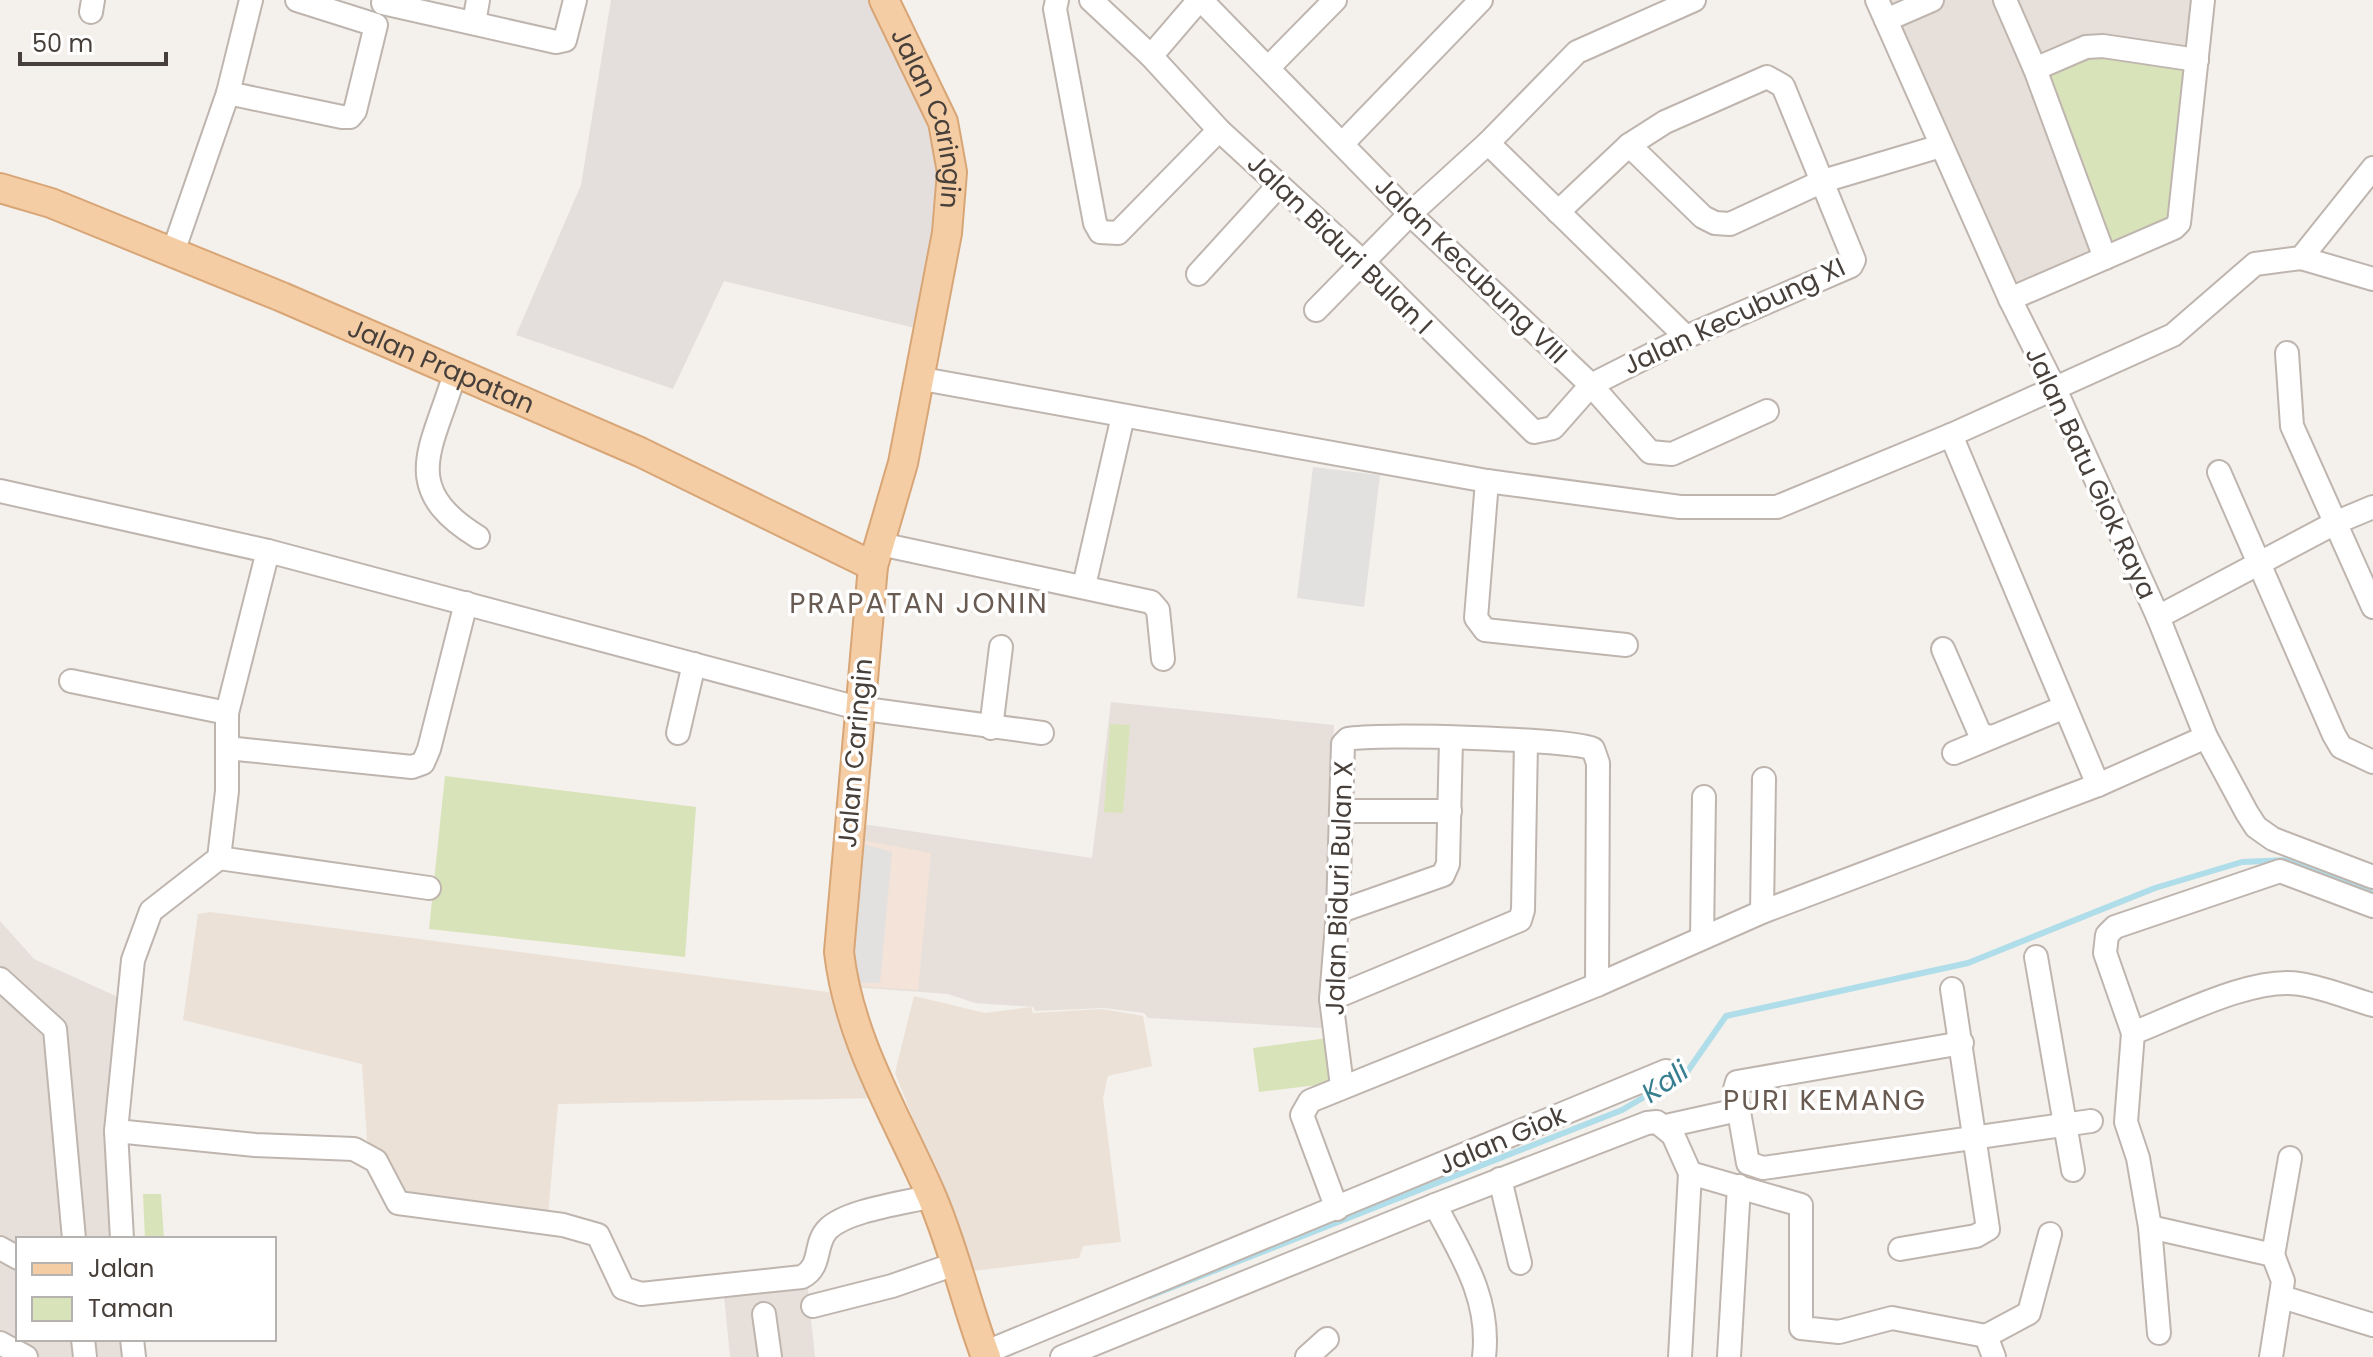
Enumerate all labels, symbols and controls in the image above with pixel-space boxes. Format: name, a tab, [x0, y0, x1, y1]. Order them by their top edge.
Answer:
scale bar	[20, 16, 166, 66]
street label: Jalan Caringin	[882, 22, 970, 210]
text: 50 m	[32, 27, 93, 60]
street label: Jalan Biduri Bulan I	[1239, 146, 1441, 342]
street label: Jalan Kecubung VIII	[1367, 168, 1575, 372]
street label: Jalan Kecubung XI	[1617, 249, 1851, 383]
street label: Jalan Prapatan	[342, 310, 540, 422]
street label: Jalan Batu Giok Raya	[2017, 341, 2165, 605]
district label: PRAPATAN JONIN	[789, 584, 1049, 623]
street label: Jalan Caringin	[829, 657, 881, 849]
street label: Jalan Biduri Bulan X	[1317, 760, 1361, 1016]
water label: Kali	[1634, 1051, 1697, 1112]
district label: PURI KEMANG	[1723, 1081, 1927, 1120]
street label: Jalan Giok	[1433, 1097, 1572, 1183]
legend	[16, 1237, 276, 1341]
text: Jalan	[88, 1252, 154, 1285]
text: Taman	[88, 1292, 174, 1325]

